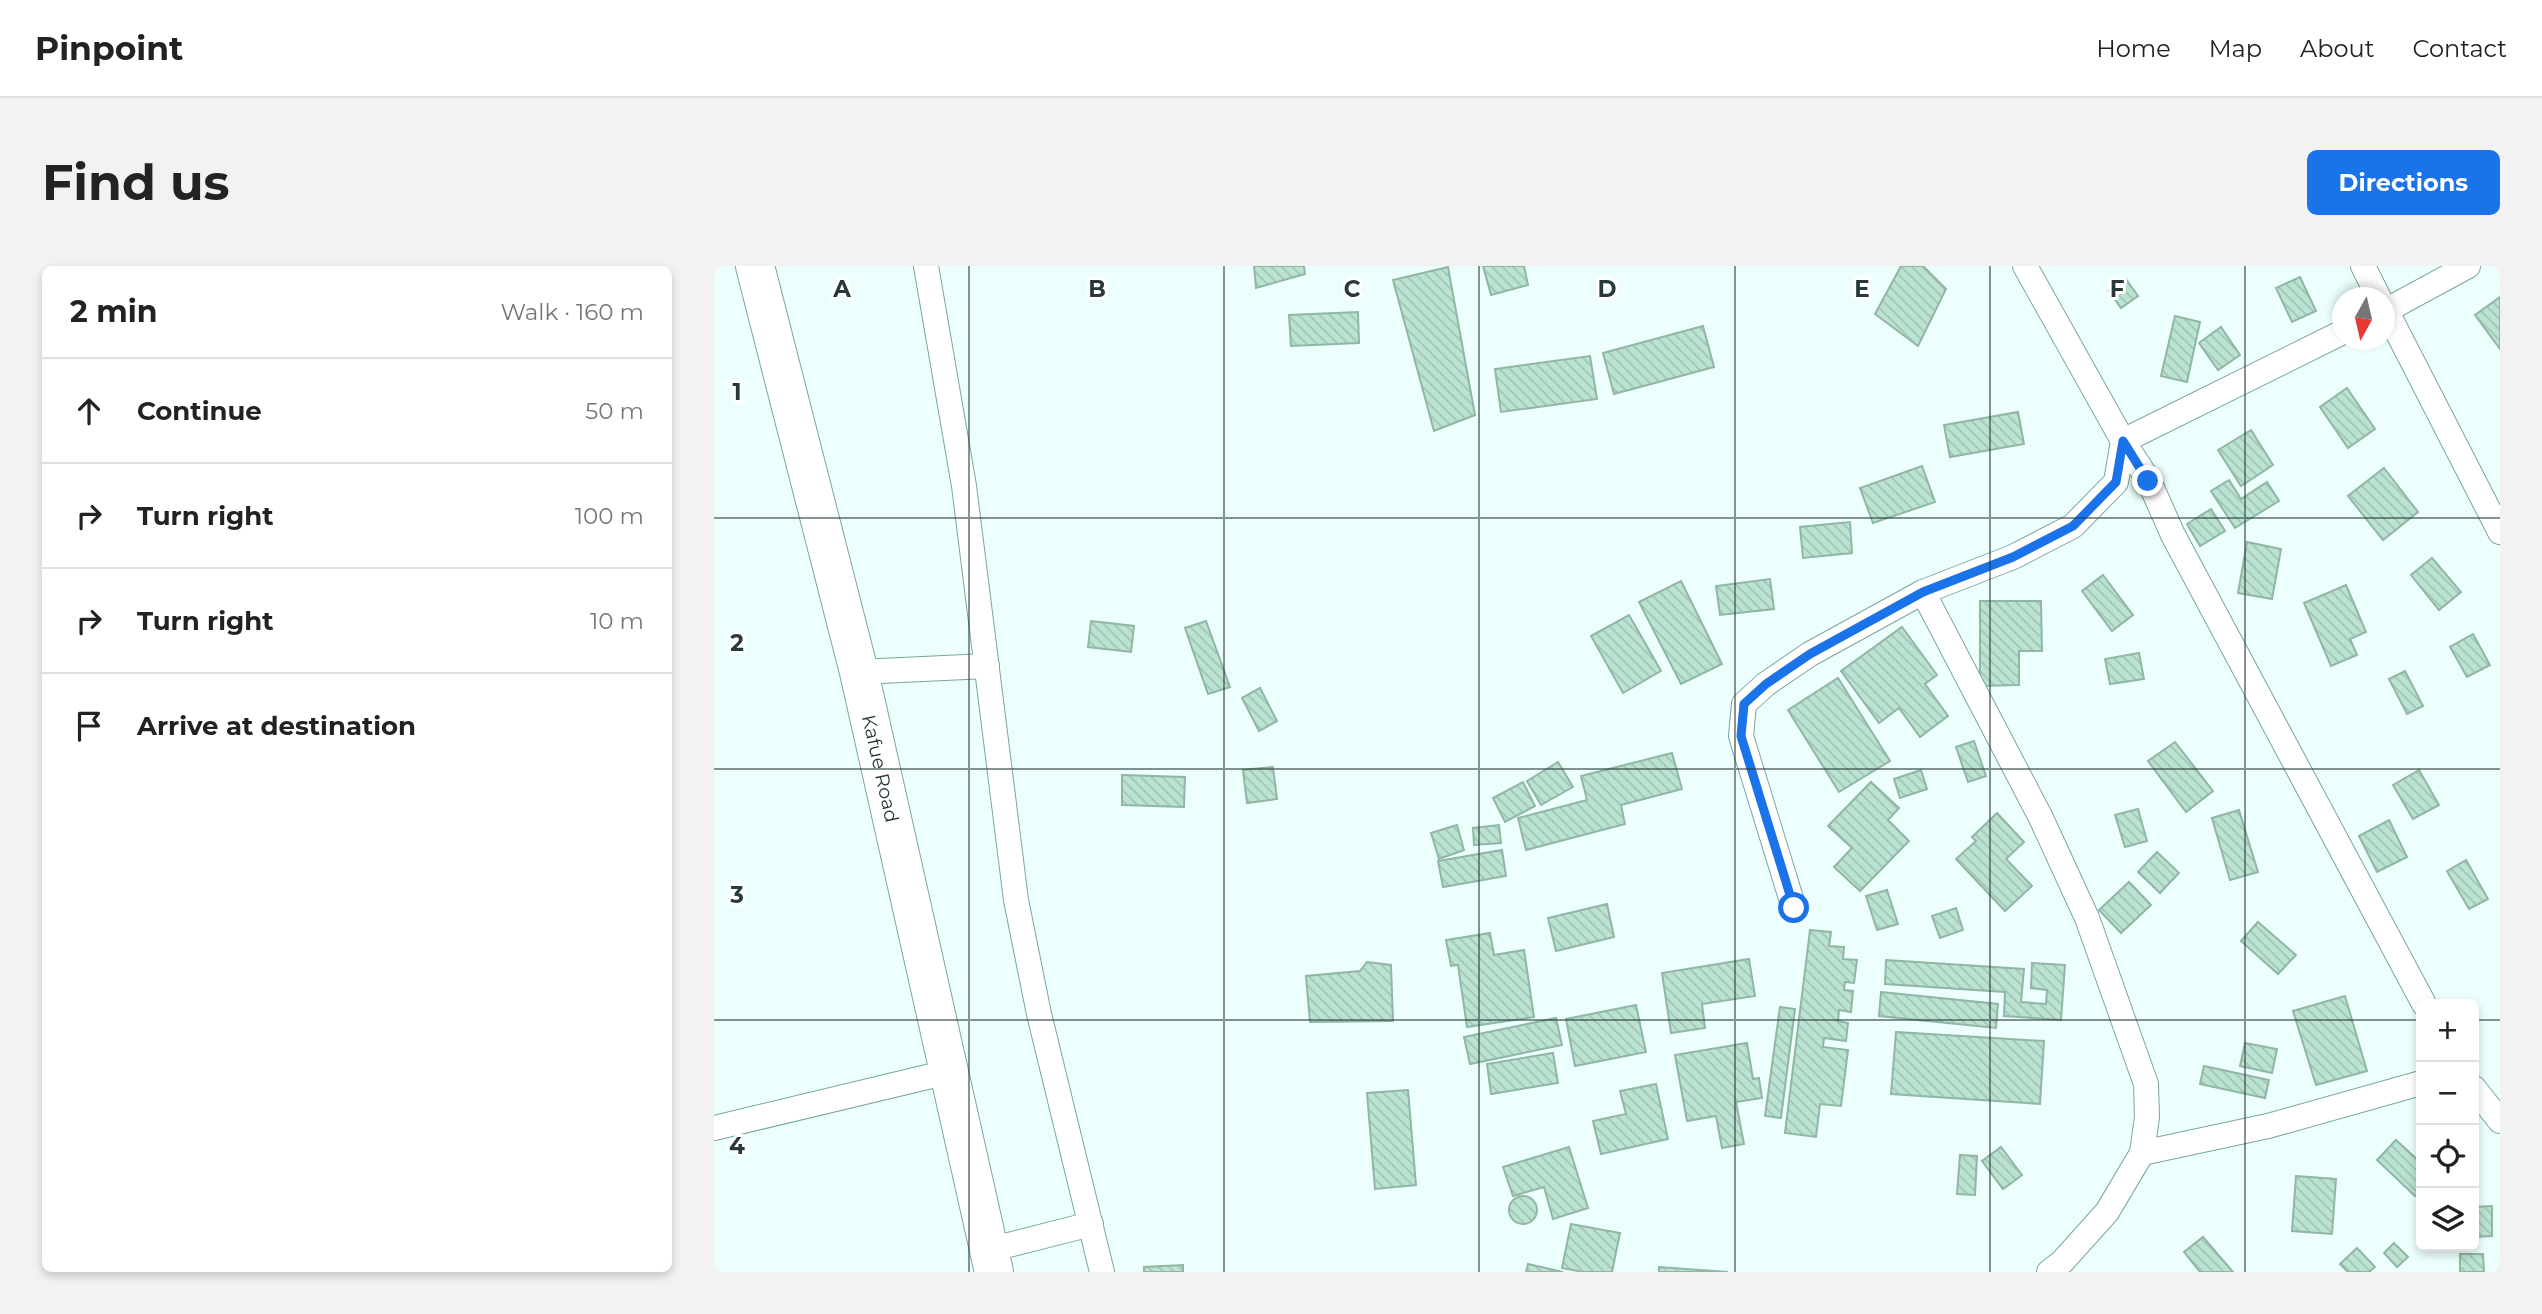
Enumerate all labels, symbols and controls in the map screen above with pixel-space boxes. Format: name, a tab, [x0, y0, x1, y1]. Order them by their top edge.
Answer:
text: Pinpoint	[35, 28, 183, 68]
text: Home	[2096, 34, 2171, 63]
text: Map	[2209, 34, 2262, 63]
text: About	[2300, 34, 2374, 63]
text: Contact	[2412, 34, 2507, 63]
button: Directions	[2307, 150, 2500, 215]
text: Find us	[42, 153, 230, 212]
text: A	[832, 275, 851, 303]
text: B	[1088, 275, 1106, 303]
text: C	[1344, 275, 1361, 303]
text: D	[1598, 275, 1617, 303]
text: E	[1854, 275, 1870, 303]
text: F	[2110, 275, 2125, 303]
north arrow	[2332, 287, 2395, 350]
text: 2 min	[70, 293, 157, 330]
text: Walk · 160 m	[500, 298, 644, 326]
text: 1	[732, 378, 742, 406]
icon: ahead	[70, 392, 108, 430]
text: Continue	[137, 395, 262, 427]
text: 50 m	[585, 397, 644, 425]
route end	[2132, 465, 2163, 496]
icon: right	[70, 497, 108, 535]
text: Turn right	[137, 500, 273, 532]
text: 100 m	[575, 502, 644, 530]
icon: right	[70, 602, 108, 640]
text: Turn right	[137, 605, 273, 637]
text: 10 m	[590, 607, 644, 635]
text: 2	[730, 629, 744, 657]
icon: arrive	[70, 707, 108, 745]
text: Arrive at destination	[137, 710, 416, 742]
street label: Kafue Road	[857, 712, 904, 825]
text: 3	[729, 881, 744, 909]
route start	[1778, 892, 1809, 923]
map controls	[2416, 999, 2479, 1251]
button: +	[2416, 999, 2479, 1062]
button: −	[2416, 1062, 2479, 1125]
button: locate	[2416, 1125, 2479, 1188]
text: 4	[729, 1132, 745, 1160]
button: layers	[2416, 1188, 2479, 1251]

